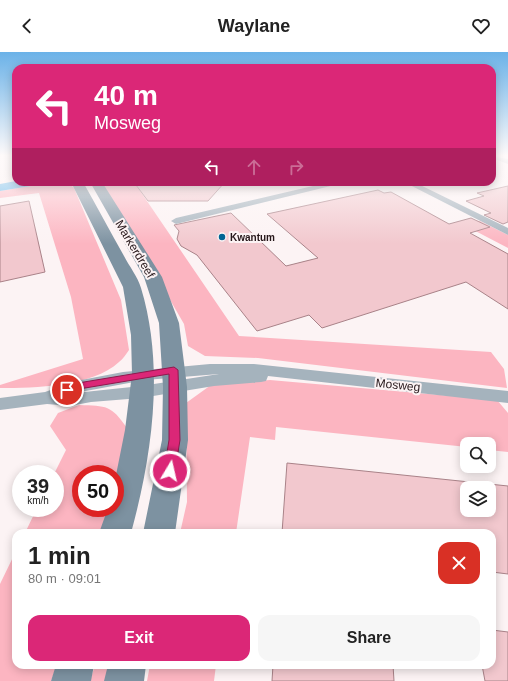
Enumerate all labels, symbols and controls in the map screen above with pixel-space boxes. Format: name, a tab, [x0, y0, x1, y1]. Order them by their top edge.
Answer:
icon: back	[16, 15, 38, 37]
icon: heart	[470, 15, 492, 37]
text: Waylane	[218, 16, 290, 36]
icon: left	[28, 80, 80, 132]
text: 40 m	[94, 80, 158, 111]
text: Mosweg	[94, 113, 161, 133]
icon: left	[201, 156, 223, 178]
icon: ahead	[243, 156, 265, 178]
icon: right	[285, 156, 307, 178]
street label: Markerdreef	[112, 218, 158, 281]
marker: Kwantum	[217, 232, 227, 242]
place label: Kwantum	[230, 232, 275, 243]
pin	[50, 373, 84, 407]
street label: Mosweg	[375, 376, 421, 394]
icon: arrive	[56, 379, 78, 401]
map controls	[460, 437, 496, 517]
button: search	[460, 437, 496, 473]
position arrow	[149, 450, 191, 492]
speed limit sign: 50	[72, 465, 124, 517]
text: 39	[27, 475, 49, 497]
button: layers	[460, 481, 496, 517]
text: km/h	[27, 495, 49, 506]
text: 1 min	[28, 542, 91, 569]
button: close	[438, 542, 480, 584]
text: 80 m · 09:01	[28, 571, 101, 586]
button: Exit	[28, 615, 250, 661]
button: Share	[258, 615, 480, 661]

